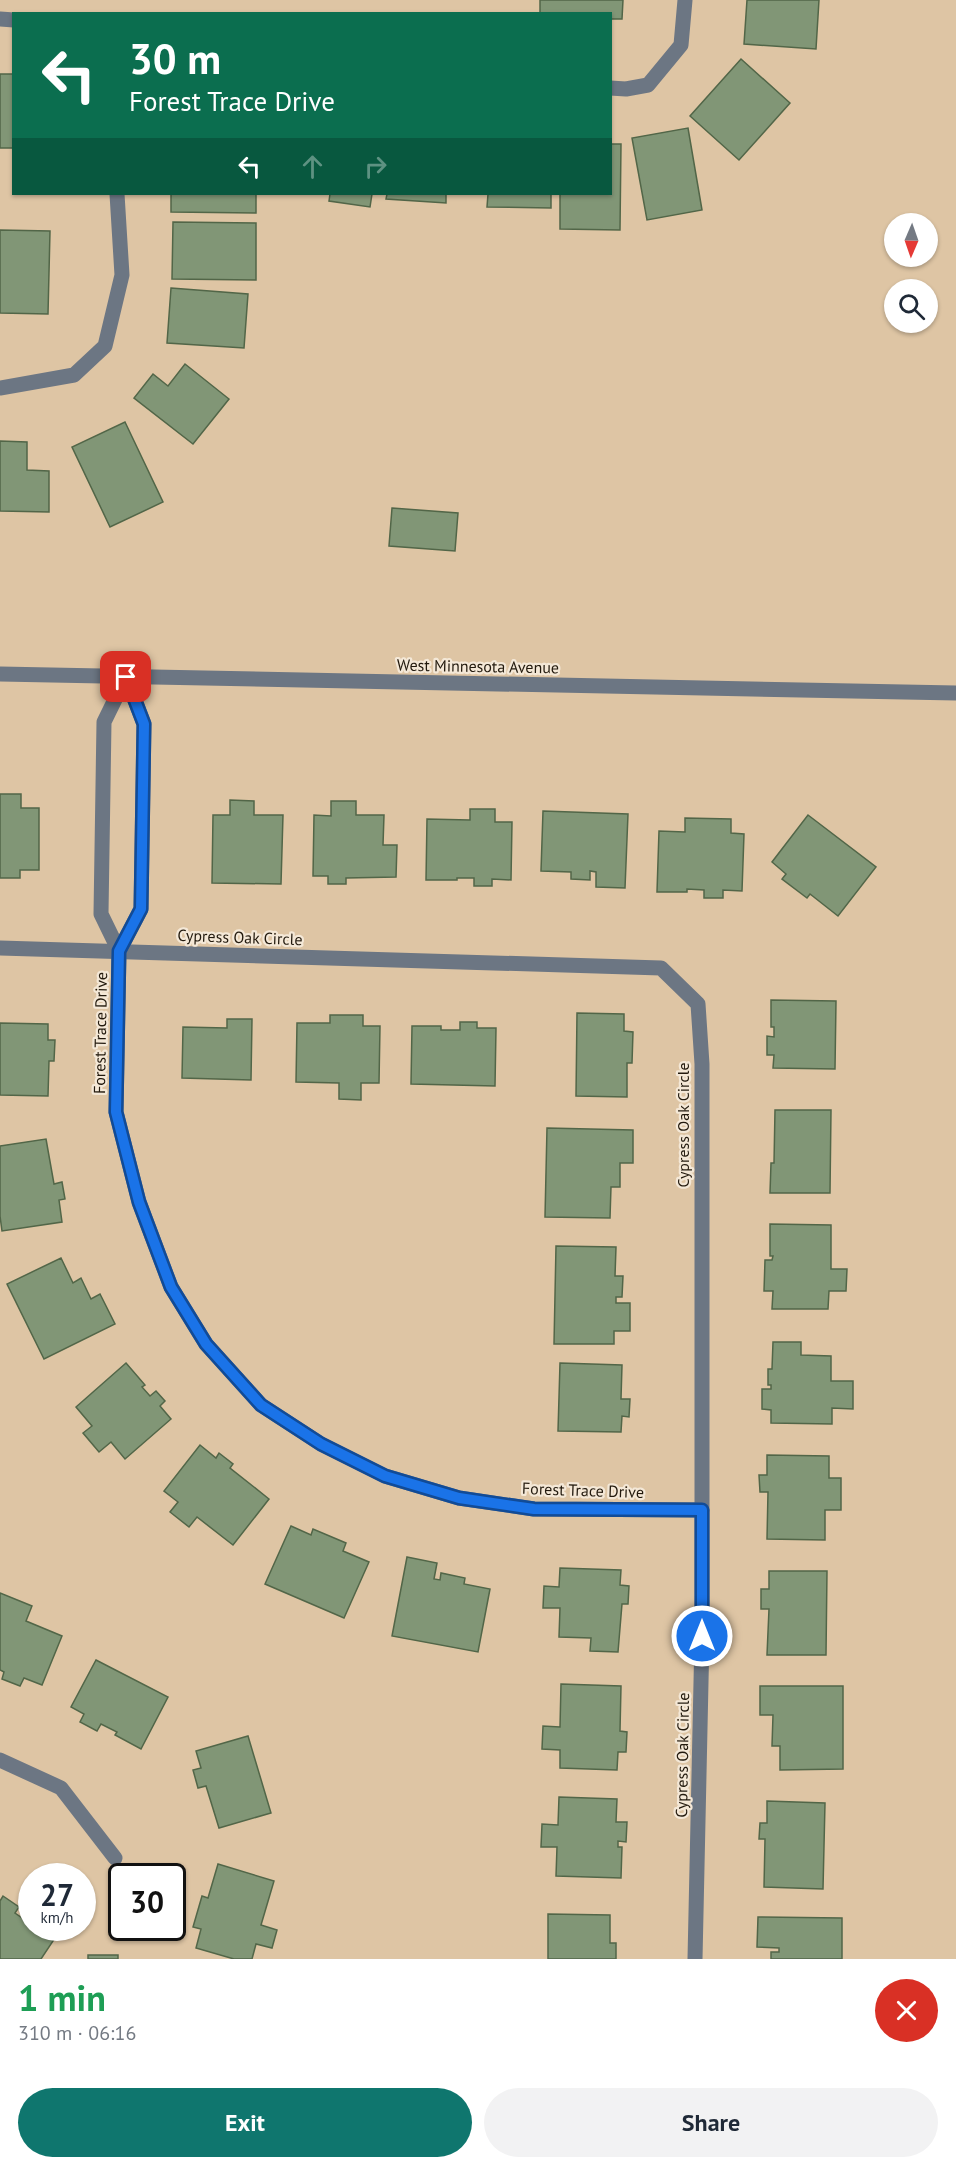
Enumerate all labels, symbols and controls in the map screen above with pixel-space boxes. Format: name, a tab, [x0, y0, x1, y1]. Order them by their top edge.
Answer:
text: 30 m	[129, 31, 221, 86]
icon: left	[30, 36, 108, 114]
text: Forest Trace Drive	[129, 84, 335, 118]
icon: left	[233, 150, 266, 183]
icon: ahead	[296, 150, 329, 183]
icon: right	[359, 150, 392, 183]
north arrow	[884, 213, 938, 267]
map controls	[884, 213, 938, 333]
button: search	[884, 279, 938, 333]
pin	[100, 651, 151, 702]
street label: West Minnesota Avenue	[397, 655, 559, 677]
icon: arrive	[109, 660, 142, 693]
street label: Cypress Oak Circle	[177, 925, 303, 949]
street label: Forest Trace Drive	[89, 972, 111, 1094]
street label: Cypress Oak Circle	[673, 1062, 693, 1188]
street label: Forest Trace Drive	[522, 1478, 644, 1502]
position arrow	[670, 1604, 734, 1668]
street label: Cypress Oak Circle	[671, 1692, 693, 1818]
speed limit sign: 30	[108, 1863, 186, 1941]
text: 27	[40, 1875, 74, 1914]
text: km/h	[41, 1908, 73, 1927]
text: 1 min	[18, 1974, 106, 2021]
button: close	[875, 1979, 938, 2042]
text: 310 m · 06:16	[18, 2020, 136, 2046]
button: Exit	[18, 2088, 472, 2157]
button: Share	[484, 2088, 938, 2157]

